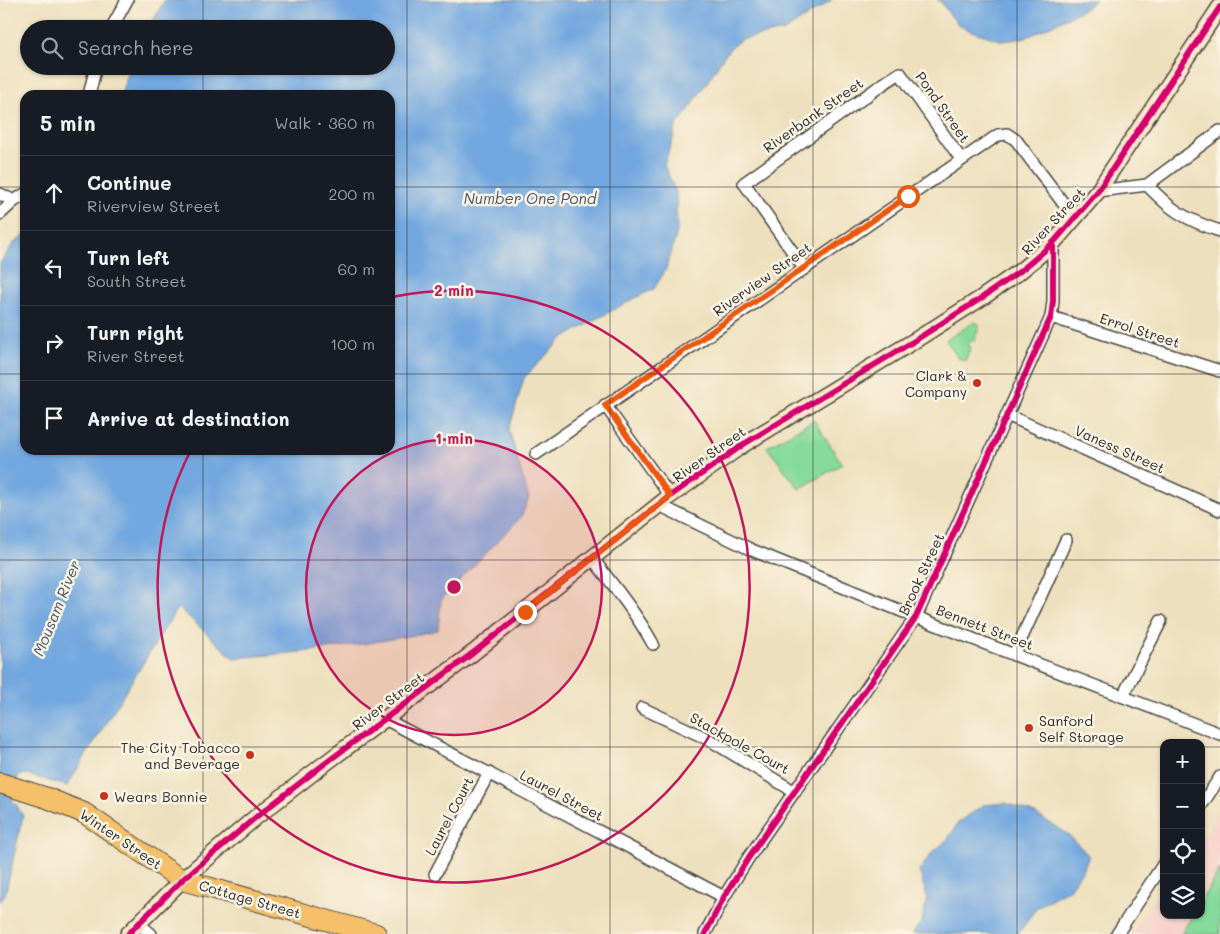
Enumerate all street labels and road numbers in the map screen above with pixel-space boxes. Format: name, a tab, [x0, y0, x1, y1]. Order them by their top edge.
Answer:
street label: Pond Street	[912, 68, 974, 146]
street label: Riverbank Street	[759, 73, 867, 157]
street label: River Street	[1017, 183, 1089, 259]
street label: Riverview Street	[709, 238, 815, 320]
street label: Errol Street	[1098, 308, 1182, 352]
street label: Vaness Street	[1072, 421, 1168, 477]
street label: River Street	[669, 422, 749, 486]
street label: Brook Street	[894, 530, 948, 618]
street label: Bennett Street	[934, 600, 1036, 654]
street label: River Street	[348, 668, 428, 734]
street label: Stackpole Court	[687, 708, 793, 778]
street label: Laurel Street	[517, 765, 607, 825]
street label: Laurel Court	[420, 773, 478, 859]
street label: Winter Street	[76, 804, 166, 874]
street label: Cottage Street	[197, 875, 303, 923]

